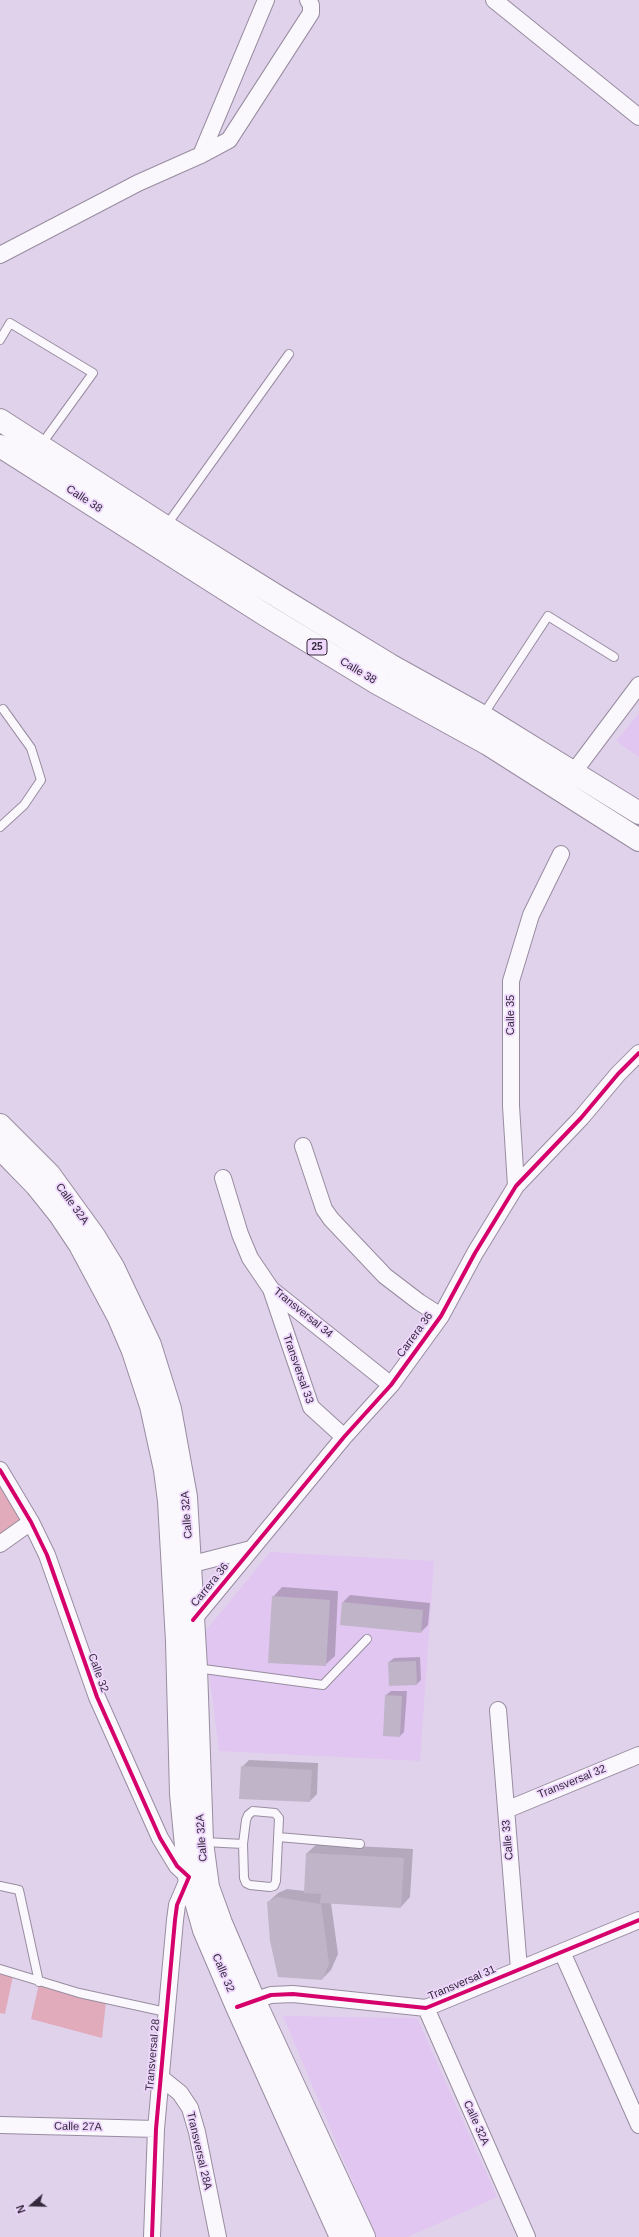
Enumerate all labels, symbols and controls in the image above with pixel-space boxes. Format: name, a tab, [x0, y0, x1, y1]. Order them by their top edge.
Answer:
street label: Calle 38	[63, 482, 105, 516]
road number: 25	[307, 639, 327, 655]
street label: Calle 38	[337, 655, 379, 687]
street label: Calle 35	[504, 995, 518, 1035]
street label: Calle 32A	[53, 1181, 91, 1227]
street label: Transversal 34	[271, 1285, 335, 1341]
street label: Carrera 36	[394, 1310, 436, 1360]
street label: Transversal 33	[280, 1333, 316, 1405]
street label: Calle 32A	[179, 1491, 195, 1539]
street label: Carrera 36	[188, 1560, 232, 1610]
street label: Calle 32	[85, 1652, 111, 1694]
street label: Transversal 32	[536, 1762, 608, 1802]
street label: Calle 32A	[194, 1814, 210, 1862]
street label: Calle 33	[500, 1819, 516, 1861]
street label: Calle 32	[209, 1952, 237, 1994]
street label: Transversal 31	[426, 1963, 498, 2003]
street label: Transversal 28	[143, 2018, 163, 2092]
street label: Calle 32A	[460, 2099, 492, 2147]
street label: Transversal 28A	[184, 2111, 214, 2191]
street label: Calle 27A	[54, 2120, 102, 2134]
north arrow	[12, 2185, 52, 2225]
text: N	[14, 2203, 28, 2215]

